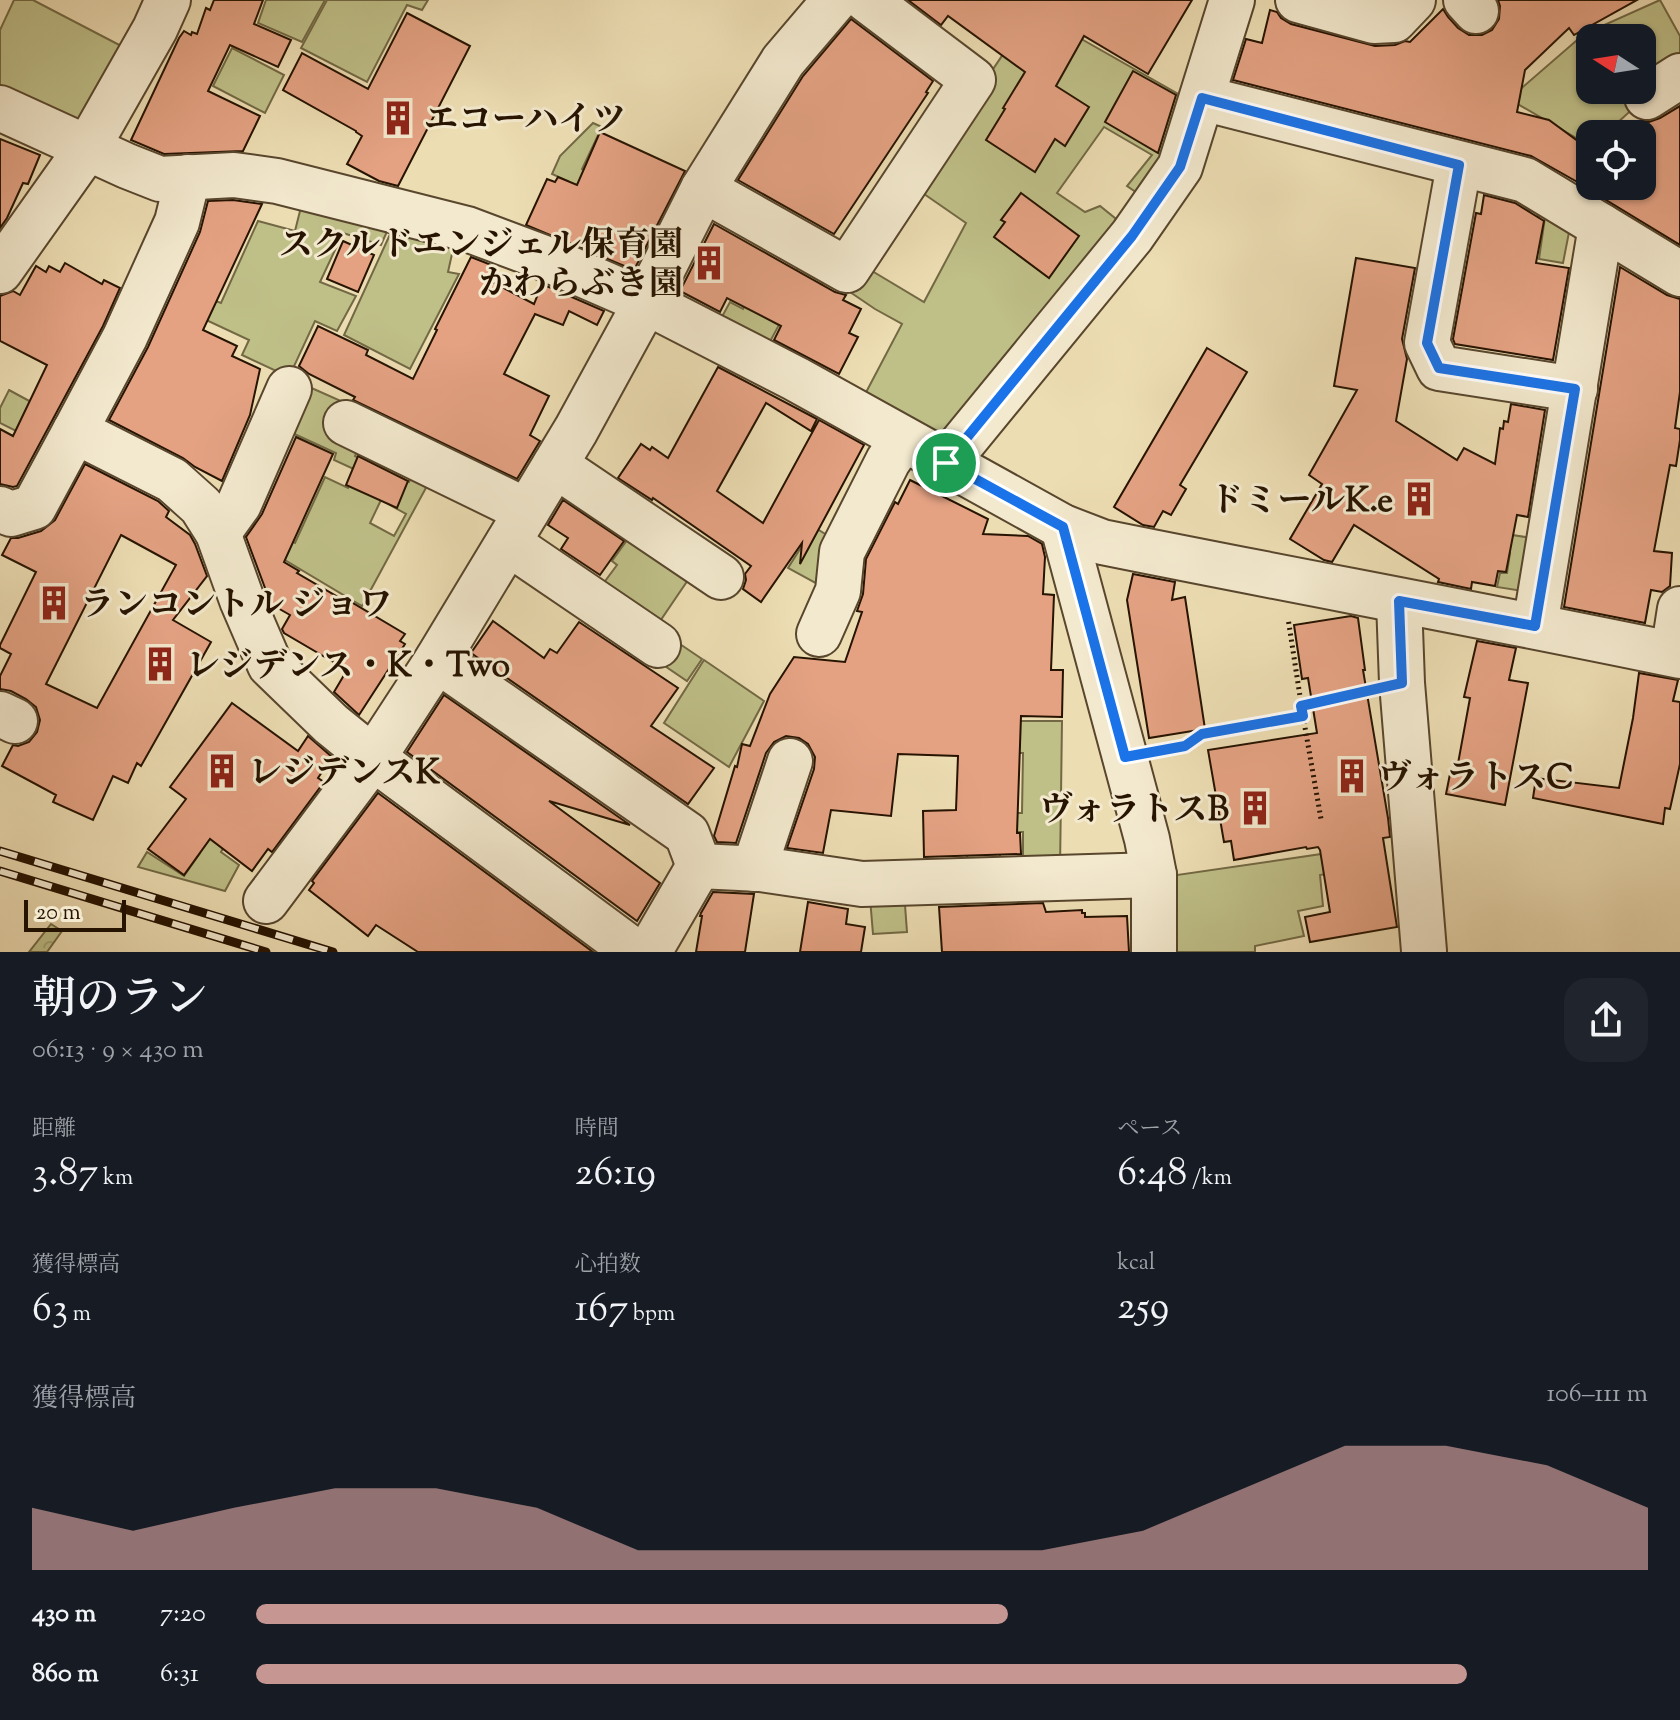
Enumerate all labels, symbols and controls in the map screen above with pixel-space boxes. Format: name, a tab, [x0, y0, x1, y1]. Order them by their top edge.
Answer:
north arrow	[1576, 24, 1656, 104]
map controls	[1576, 24, 1656, 200]
place label: エコーハイツ	[424, 97, 626, 146]
building icon: エコーハイツ	[379, 99, 417, 137]
button: locate	[1576, 120, 1656, 200]
place label: スクルドエンジェル保育園 かわらぶき園	[279, 222, 683, 310]
building icon: スクルドエンジェル保育園 かわらぶき園	[690, 244, 728, 282]
pin	[912, 429, 980, 497]
icon: arrive	[924, 441, 968, 485]
place label: ドミールK.e	[1210, 478, 1393, 527]
building icon: ドミールK.e	[1400, 480, 1438, 518]
place label: ランコントル ジョワ	[80, 582, 393, 631]
building icon: ランコントル ジョワ	[35, 584, 73, 622]
place label: レジデンス・K・Two	[186, 643, 510, 692]
building icon: レジデンス・K・Two	[141, 645, 179, 683]
place label: レジデンスK	[248, 750, 440, 799]
building icon: レジデンスK	[203, 752, 241, 790]
place label: ヴォラトスC	[1378, 755, 1574, 804]
building icon: ヴォラトスC	[1333, 757, 1371, 795]
place label: ヴォラトスB	[1039, 787, 1229, 836]
building icon: ヴォラトスB	[1236, 789, 1274, 827]
scale bar	[24, 896, 126, 932]
text: 20 m	[36, 898, 81, 930]
text: 朝のラン	[32, 970, 208, 1033]
button: share	[1564, 978, 1648, 1062]
text: 06:13 · 9 × 430 m	[32, 1032, 204, 1069]
text: 距離	[32, 1114, 76, 1146]
text: 時間	[575, 1114, 619, 1146]
text: ペース	[1117, 1114, 1182, 1146]
text: 3.87	[32, 1146, 98, 1203]
text: 26:19	[575, 1146, 656, 1203]
text: 6:48	[1117, 1146, 1187, 1203]
text: km	[98, 1163, 133, 1195]
text: /km	[1187, 1163, 1232, 1195]
text: kcal	[1117, 1248, 1155, 1280]
text: 獲得標高	[32, 1250, 120, 1282]
text: 心拍数	[575, 1250, 641, 1282]
text: 259	[1117, 1280, 1169, 1337]
text: 63	[32, 1282, 68, 1339]
text: 167	[575, 1282, 628, 1339]
text: m	[68, 1299, 91, 1331]
text: bpm	[628, 1299, 675, 1331]
text: 106–111 m	[1546, 1376, 1648, 1413]
text: 獲得標高	[32, 1381, 136, 1418]
text: 430 m	[32, 1596, 96, 1633]
text: 7:20	[160, 1596, 206, 1633]
text: 860 m	[32, 1656, 99, 1693]
text: 6:31	[160, 1656, 199, 1693]

